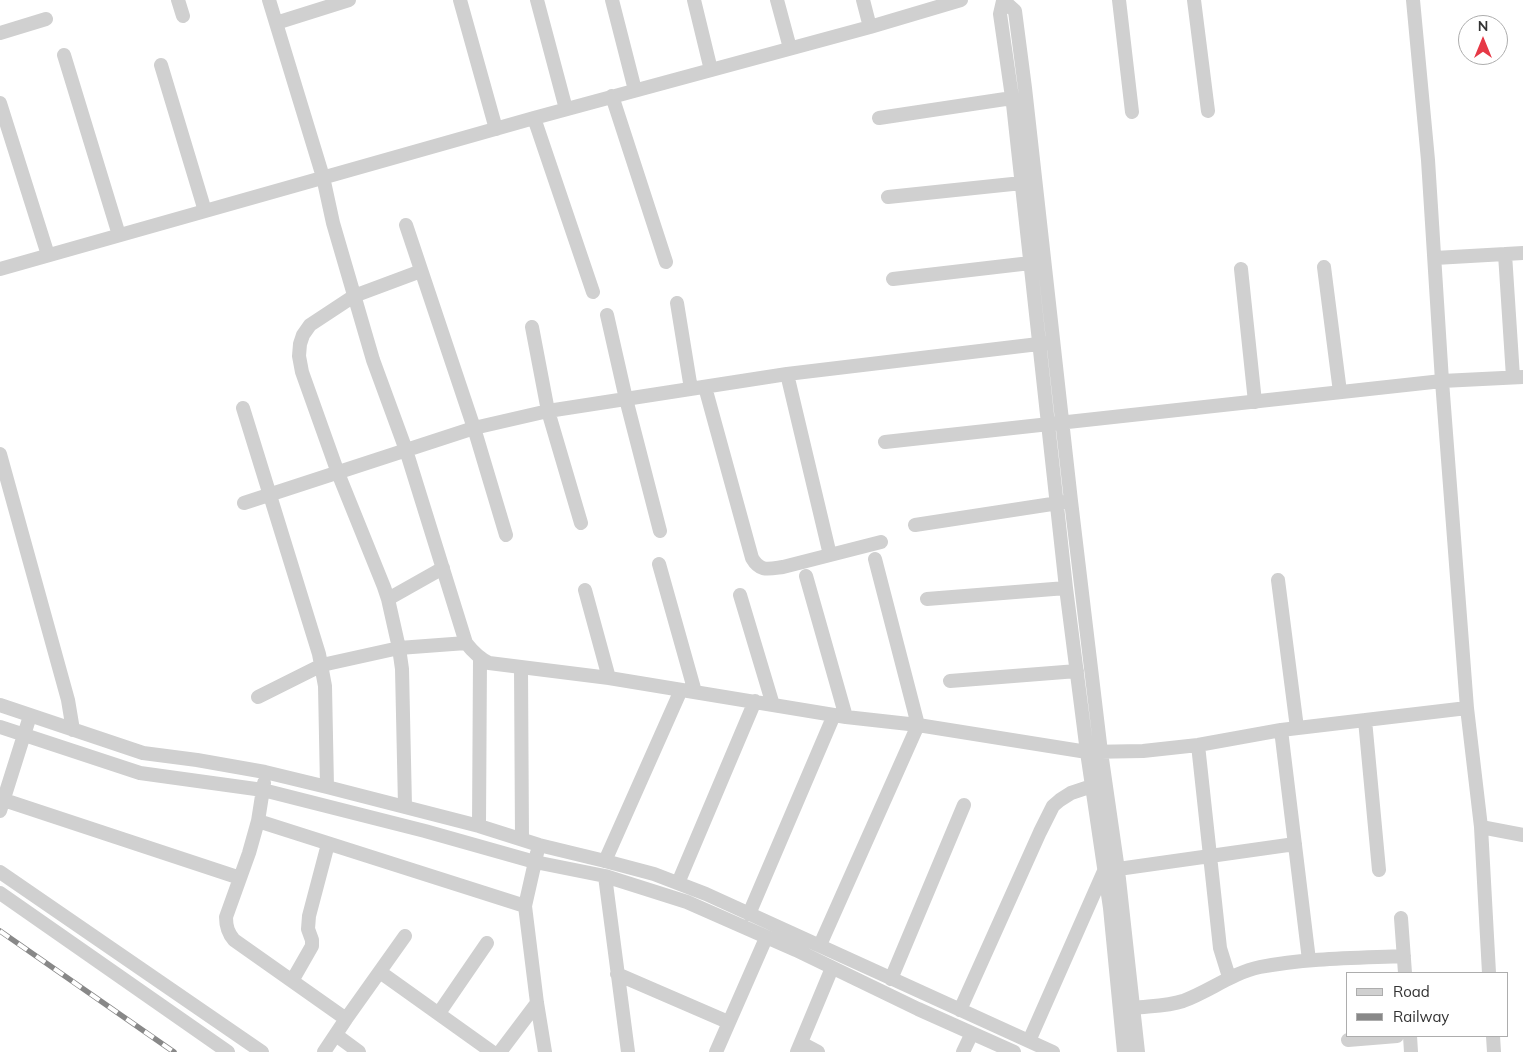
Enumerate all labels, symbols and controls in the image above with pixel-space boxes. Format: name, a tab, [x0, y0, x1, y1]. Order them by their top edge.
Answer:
north arrow	[1458, 15, 1508, 65]
text: N	[1478, 17, 1488, 35]
legend	[1346, 972, 1508, 1037]
text: Road	[1393, 982, 1430, 1001]
text: Railway	[1393, 1007, 1449, 1026]

